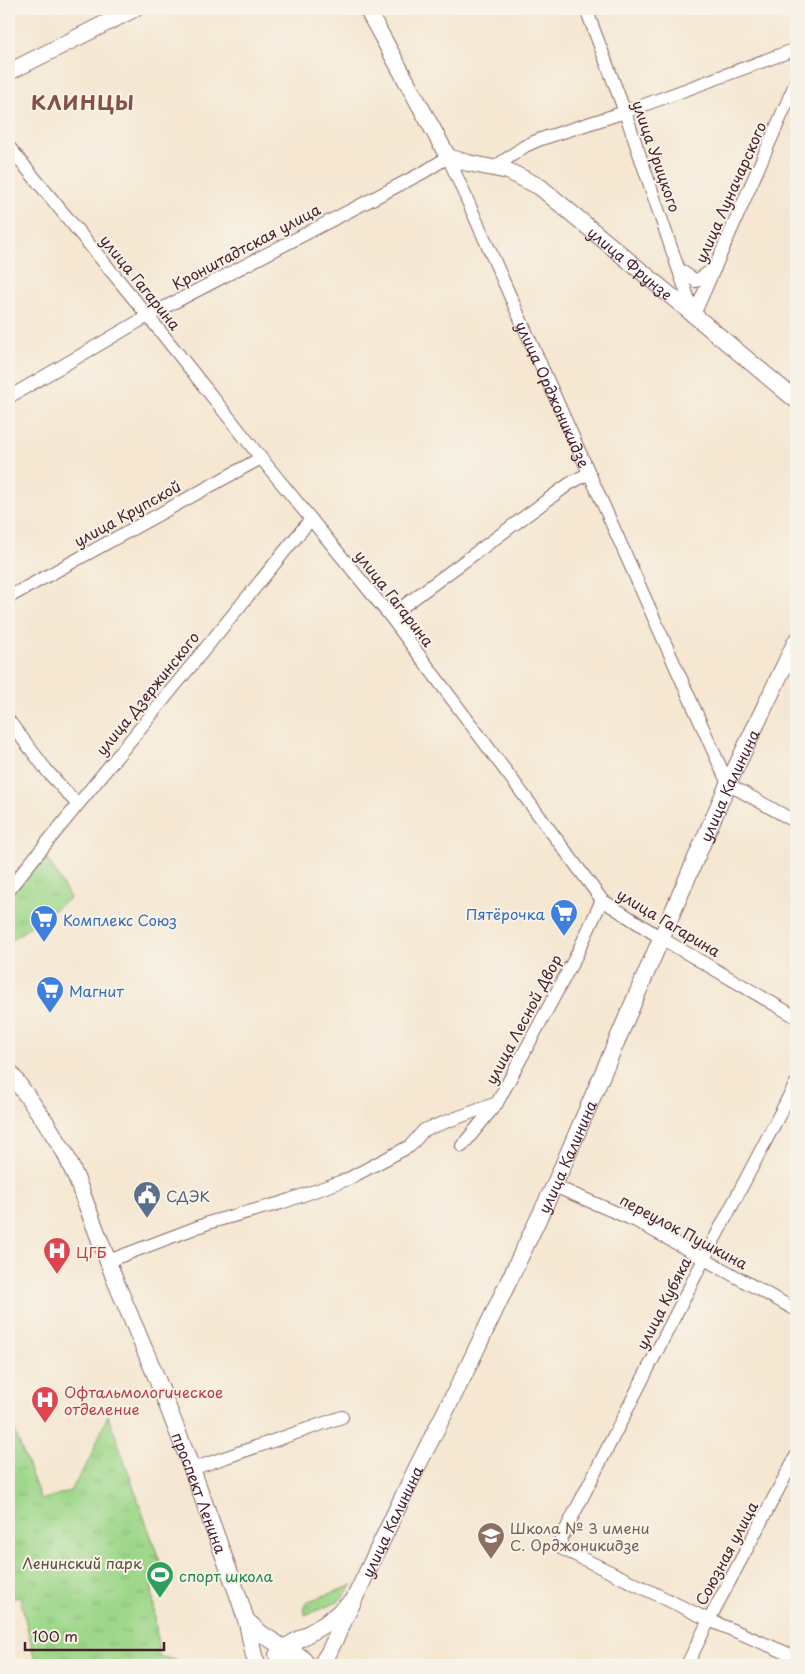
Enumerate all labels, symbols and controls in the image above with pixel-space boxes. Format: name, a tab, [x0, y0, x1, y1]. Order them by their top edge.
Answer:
district label: КЛИНЦЫ	[31, 87, 135, 117]
street label: улица Урицкого	[627, 97, 687, 215]
street label: улица Луначарского	[688, 118, 772, 266]
street label: Кронштадтская улица	[168, 197, 325, 295]
street label: улица Фрунзе	[583, 220, 678, 305]
street label: улица Гагарина	[95, 229, 187, 335]
street label: улица Орджоникидзе	[511, 317, 597, 471]
street label: улица Крупской	[69, 474, 185, 552]
street label: улица Гагарина	[350, 545, 440, 652]
street label: улица Дзержинского	[90, 626, 204, 760]
street label: улица Калинина	[693, 725, 764, 845]
street label: улица Гагарина	[613, 882, 726, 962]
supermarket icon: Пятёрочка	[549, 898, 579, 937]
place label: Пятёрочка	[466, 902, 546, 925]
supermarket icon: Комплекс Союз	[29, 904, 59, 943]
place label: Комплекс Союз	[63, 908, 177, 931]
street label: улица Лесной Двор	[479, 950, 567, 1088]
supermarket icon: Магнит	[35, 975, 65, 1014]
place label: Магнит	[69, 979, 124, 1002]
street label: улица Калинина	[531, 1096, 602, 1217]
public building icon: СДЭК	[132, 1180, 162, 1219]
place label: СДЭК	[166, 1184, 210, 1207]
street label: переулок Пушкина	[616, 1188, 752, 1275]
hospital icon: ЦГБ	[42, 1236, 72, 1275]
place label: ЦГБ	[76, 1240, 107, 1263]
street label: улица Кубяка	[630, 1252, 697, 1353]
place label: Офтальмологическое отделение	[64, 1380, 223, 1420]
hospital icon: Офтальмологическое отделение	[30, 1385, 60, 1424]
street label: проспект Ленина	[167, 1429, 233, 1557]
street label: улица Калинина	[355, 1461, 428, 1581]
street label: Союзная улица	[689, 1496, 763, 1609]
place label: Школа № 3 имени С. Орджоникидзе	[510, 1516, 650, 1556]
school or university icon: Школа № 3 имени С. Орджоникидзе	[476, 1521, 506, 1560]
park label: Ленинский парк	[22, 1551, 142, 1574]
sports icon: спорт школа	[145, 1560, 175, 1599]
place label: спорт школа	[179, 1564, 273, 1587]
scale bar	[25, 1619, 164, 1651]
text: 100 m	[32, 1624, 78, 1647]

